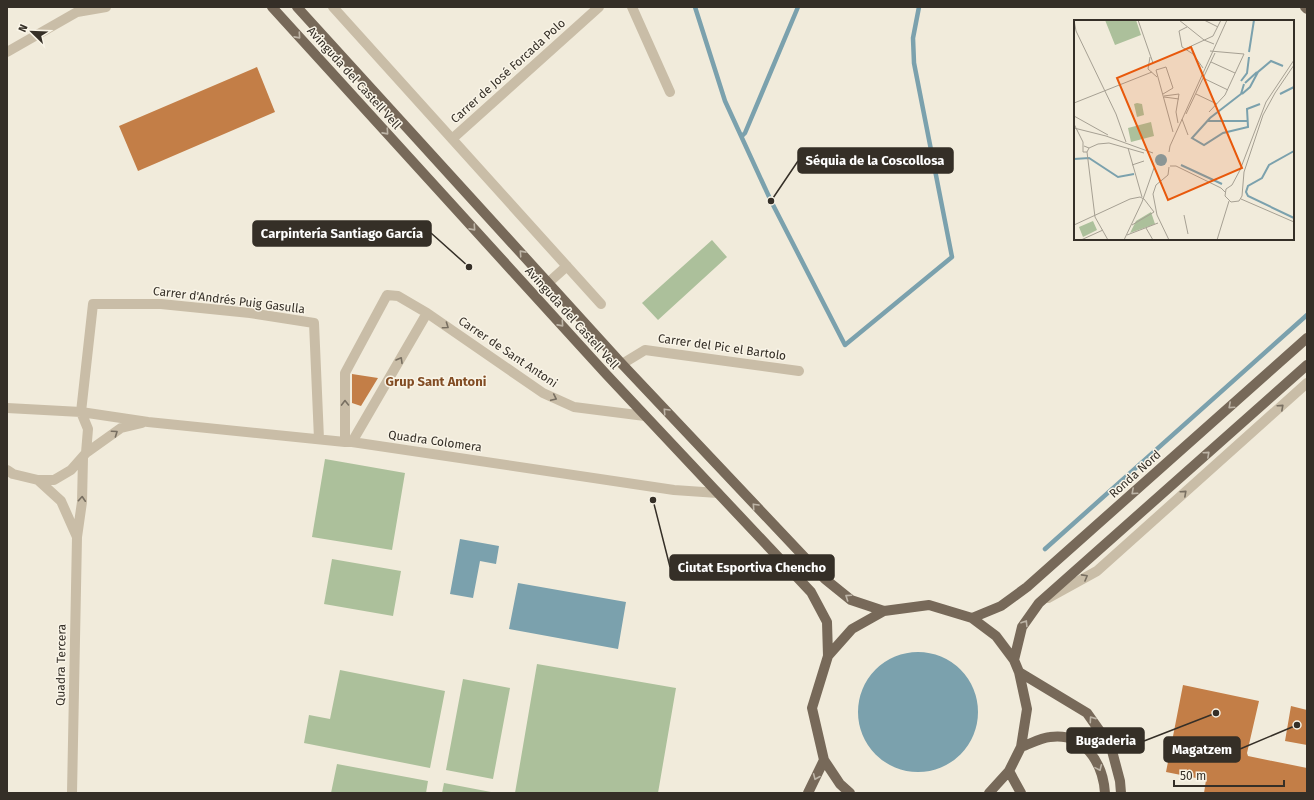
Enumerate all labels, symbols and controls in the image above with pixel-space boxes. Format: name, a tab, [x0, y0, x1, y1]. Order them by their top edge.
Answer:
north arrow	[12, 12, 52, 52]
street label: Carrer de José Forcada Polo	[448, 16, 568, 126]
inset map	[1074, 20, 1294, 240]
text: N	[16, 22, 31, 34]
street label: Avinguda del Castell Vell	[304, 24, 404, 132]
one-way arrow	[294, 31, 301, 39]
one-way arrow	[381, 127, 388, 135]
callout: Séquia de la Coscollosa	[798, 148, 953, 173]
text: Séquia de la Coscollosa	[806, 153, 944, 168]
callout: Carpintería Santiago García	[253, 221, 431, 246]
one-way arrow	[469, 223, 476, 231]
text: Carpintería Santiago García	[261, 226, 423, 241]
one-way arrow	[519, 251, 526, 258]
street label: Avinguda del Castell Vell	[522, 264, 622, 372]
street label: Carrer d'Andrés Puig Gasulla	[152, 284, 306, 316]
street label: Carrer de Sant Antoni	[456, 314, 560, 390]
one-way arrow	[556, 319, 563, 327]
one-way arrow	[442, 321, 449, 329]
street label: Carrer del Pic el Bartolo	[657, 331, 787, 363]
one-way arrow	[396, 357, 403, 364]
district label: Grup Sant Antoni	[386, 374, 487, 389]
one-way arrow	[550, 393, 557, 401]
one-way arrow	[341, 400, 349, 406]
one-way arrow	[1228, 401, 1236, 408]
one-way arrow	[1276, 404, 1284, 411]
one-way arrow	[664, 408, 671, 416]
street label: Quadra Colomera	[387, 427, 483, 455]
one-way arrow	[111, 430, 118, 438]
street label: Ronda Nord	[1106, 447, 1164, 501]
one-way arrow	[1202, 451, 1210, 459]
one-way arrow	[1131, 487, 1139, 495]
one-way arrow	[1179, 490, 1187, 498]
one-way arrow	[77, 496, 86, 502]
one-way arrow	[753, 503, 760, 511]
callout: Ciutat Esportiva Chencho	[670, 555, 834, 580]
text: Ciutat Esportiva Chencho	[678, 560, 827, 575]
one-way arrow	[1081, 575, 1088, 582]
one-way arrow	[845, 595, 852, 602]
one-way arrow	[1020, 621, 1027, 628]
street label: Quadra Tercera	[53, 624, 69, 706]
one-way arrow	[1090, 717, 1097, 724]
callout: Bugaderia	[1067, 728, 1144, 753]
text: Bugaderia	[1076, 733, 1136, 748]
callout: Magatzem	[1164, 737, 1240, 762]
text: Magatzem	[1172, 742, 1232, 757]
scale bar	[1174, 762, 1284, 788]
one-way arrow	[1094, 764, 1102, 772]
text: 50 m	[1180, 769, 1206, 783]
one-way arrow	[813, 773, 821, 780]

